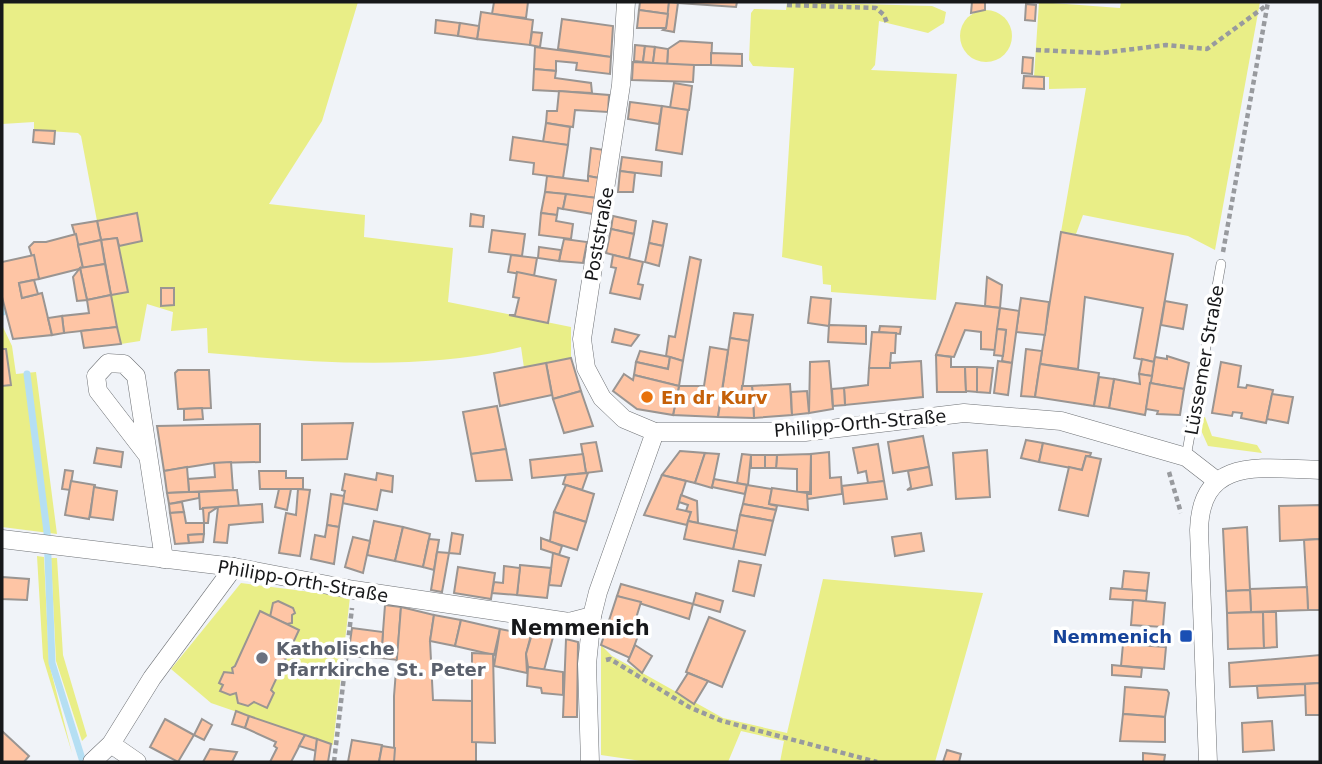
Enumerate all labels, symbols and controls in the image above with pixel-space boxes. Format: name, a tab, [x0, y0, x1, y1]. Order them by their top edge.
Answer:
street label: Poststraße	[580, 185, 618, 283]
street label: Lüssemer Straße	[1180, 283, 1228, 437]
place label: En dr Kurv	[661, 387, 768, 408]
marker: En dr Kurv	[639, 389, 655, 405]
street label: Philipp-Orth-Straße	[773, 405, 947, 441]
street label: Philipp-Orth-Straße	[216, 556, 390, 606]
district label: Nemmenich	[510, 616, 650, 640]
place label: Nemmenich	[1053, 626, 1172, 647]
marker: Nemmenich	[1178, 628, 1194, 644]
place label: Katholische Pfarrkirche St. Peter	[276, 638, 486, 680]
marker: Katholische Pfarrkirche St. Peter	[254, 650, 270, 666]

